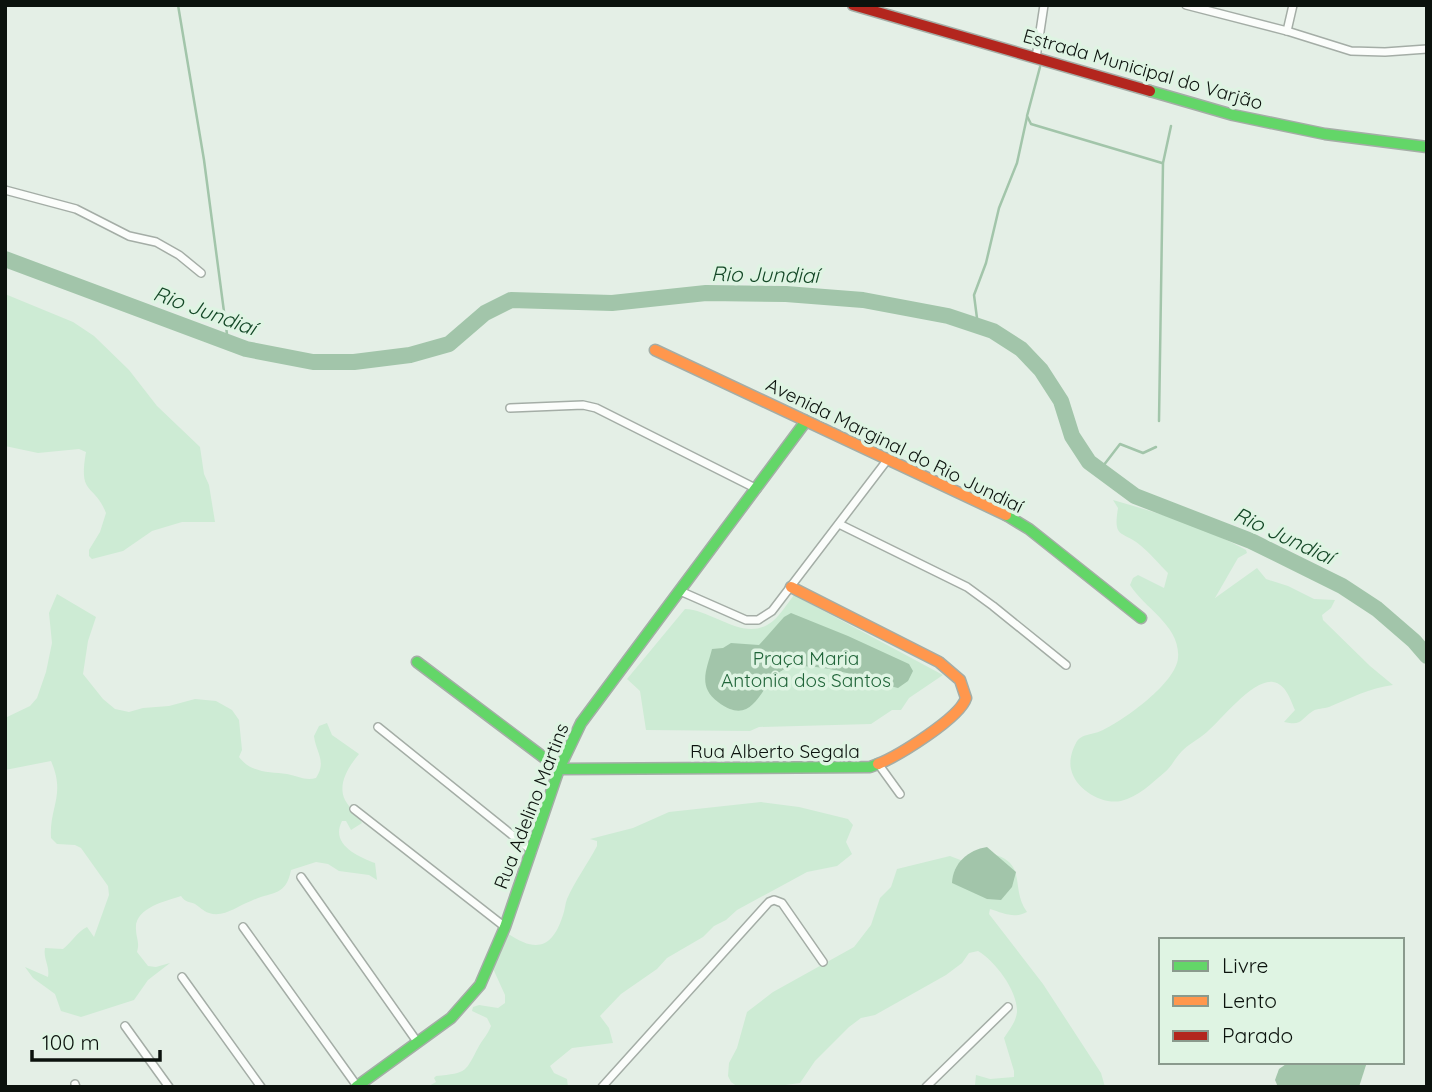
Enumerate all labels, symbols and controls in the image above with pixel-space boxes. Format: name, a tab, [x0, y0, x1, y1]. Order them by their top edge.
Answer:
street label: Estrada Municipal do Varjão	[1020, 23, 1266, 115]
water label: Rio Jundiaí	[711, 260, 823, 288]
water label: Rio Jundiaí	[150, 279, 264, 342]
street label: Avenida Marginal do Rio Jundiaí	[762, 372, 1028, 518]
water label: Rio Jundiaí	[1230, 500, 1342, 571]
park label: Praça Maria Antonia dos Santos	[721, 646, 891, 692]
street label: Rua Adelino Martins	[488, 720, 574, 892]
street label: Rua Alberto Segala	[690, 739, 860, 763]
legend	[1159, 938, 1404, 1064]
text: Livre	[1222, 952, 1268, 978]
text: Lento	[1222, 987, 1277, 1013]
scale bar	[32, 1018, 159, 1062]
text: Parado	[1222, 1022, 1293, 1048]
text: 100 m	[42, 1029, 100, 1055]

